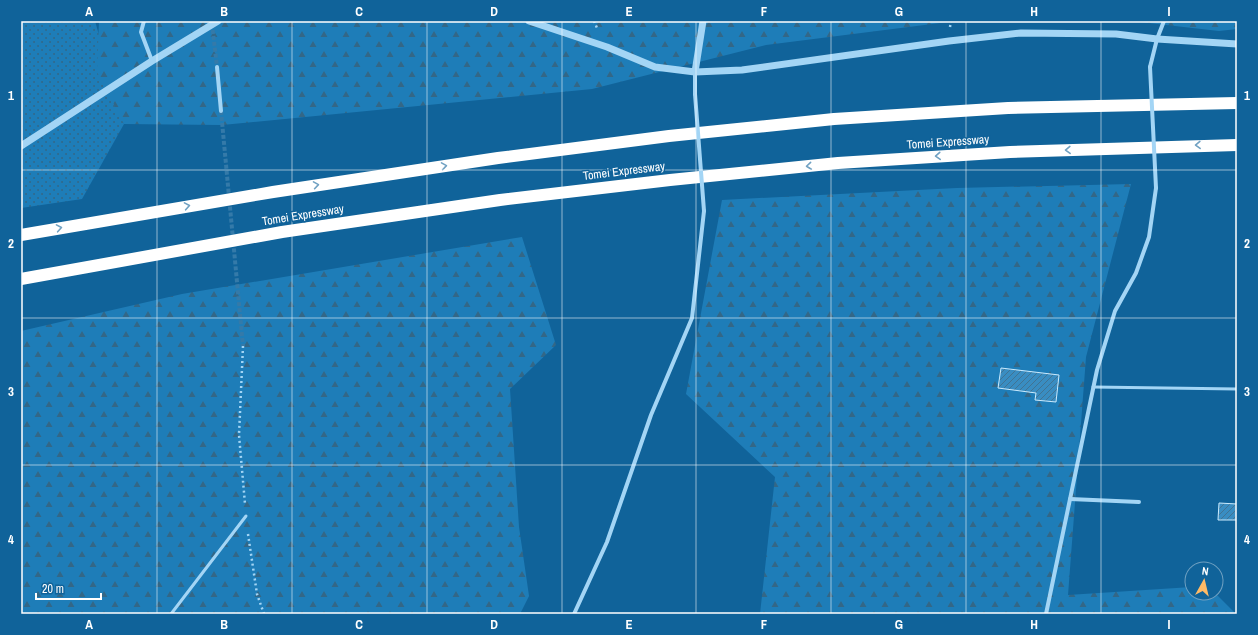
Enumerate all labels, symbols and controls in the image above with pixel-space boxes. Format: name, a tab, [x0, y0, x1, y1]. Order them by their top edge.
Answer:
text: A	[85, 3, 93, 20]
text: B	[220, 3, 228, 20]
text: C	[355, 3, 363, 20]
text: D	[490, 3, 498, 20]
text: E	[625, 3, 633, 20]
text: F	[761, 3, 768, 20]
text: G	[895, 3, 903, 20]
text: H	[1030, 3, 1038, 20]
text: I	[1168, 3, 1171, 20]
text: 1	[8, 87, 14, 104]
text: 1	[1244, 87, 1250, 104]
street label: Tomei Expressway	[906, 131, 990, 153]
one-way arrow	[1195, 141, 1201, 149]
one-way arrow	[1065, 145, 1071, 154]
one-way arrow	[935, 152, 941, 161]
street label: Tomei Expressway	[582, 158, 666, 184]
one-way arrow	[806, 161, 812, 170]
one-way arrow	[441, 162, 447, 171]
one-way arrow	[313, 181, 319, 190]
street label: Tomei Expressway	[261, 201, 345, 229]
one-way arrow	[184, 202, 191, 211]
one-way arrow	[56, 224, 62, 233]
text: 2	[8, 235, 14, 252]
text: 2	[1244, 235, 1250, 252]
text: 3	[8, 383, 14, 400]
text: 3	[1244, 383, 1250, 400]
text: 4	[8, 531, 14, 548]
text: 4	[1244, 531, 1250, 548]
north arrow	[1184, 561, 1224, 601]
text: N	[1201, 564, 1210, 578]
scale bar	[36, 575, 101, 601]
text: 20 m	[42, 581, 64, 597]
text: A	[85, 616, 93, 633]
text: B	[220, 616, 228, 633]
text: C	[355, 616, 363, 633]
text: D	[490, 616, 498, 633]
text: E	[625, 616, 633, 633]
text: F	[761, 616, 768, 633]
text: G	[895, 616, 903, 633]
text: H	[1030, 616, 1038, 633]
text: I	[1168, 616, 1171, 633]

